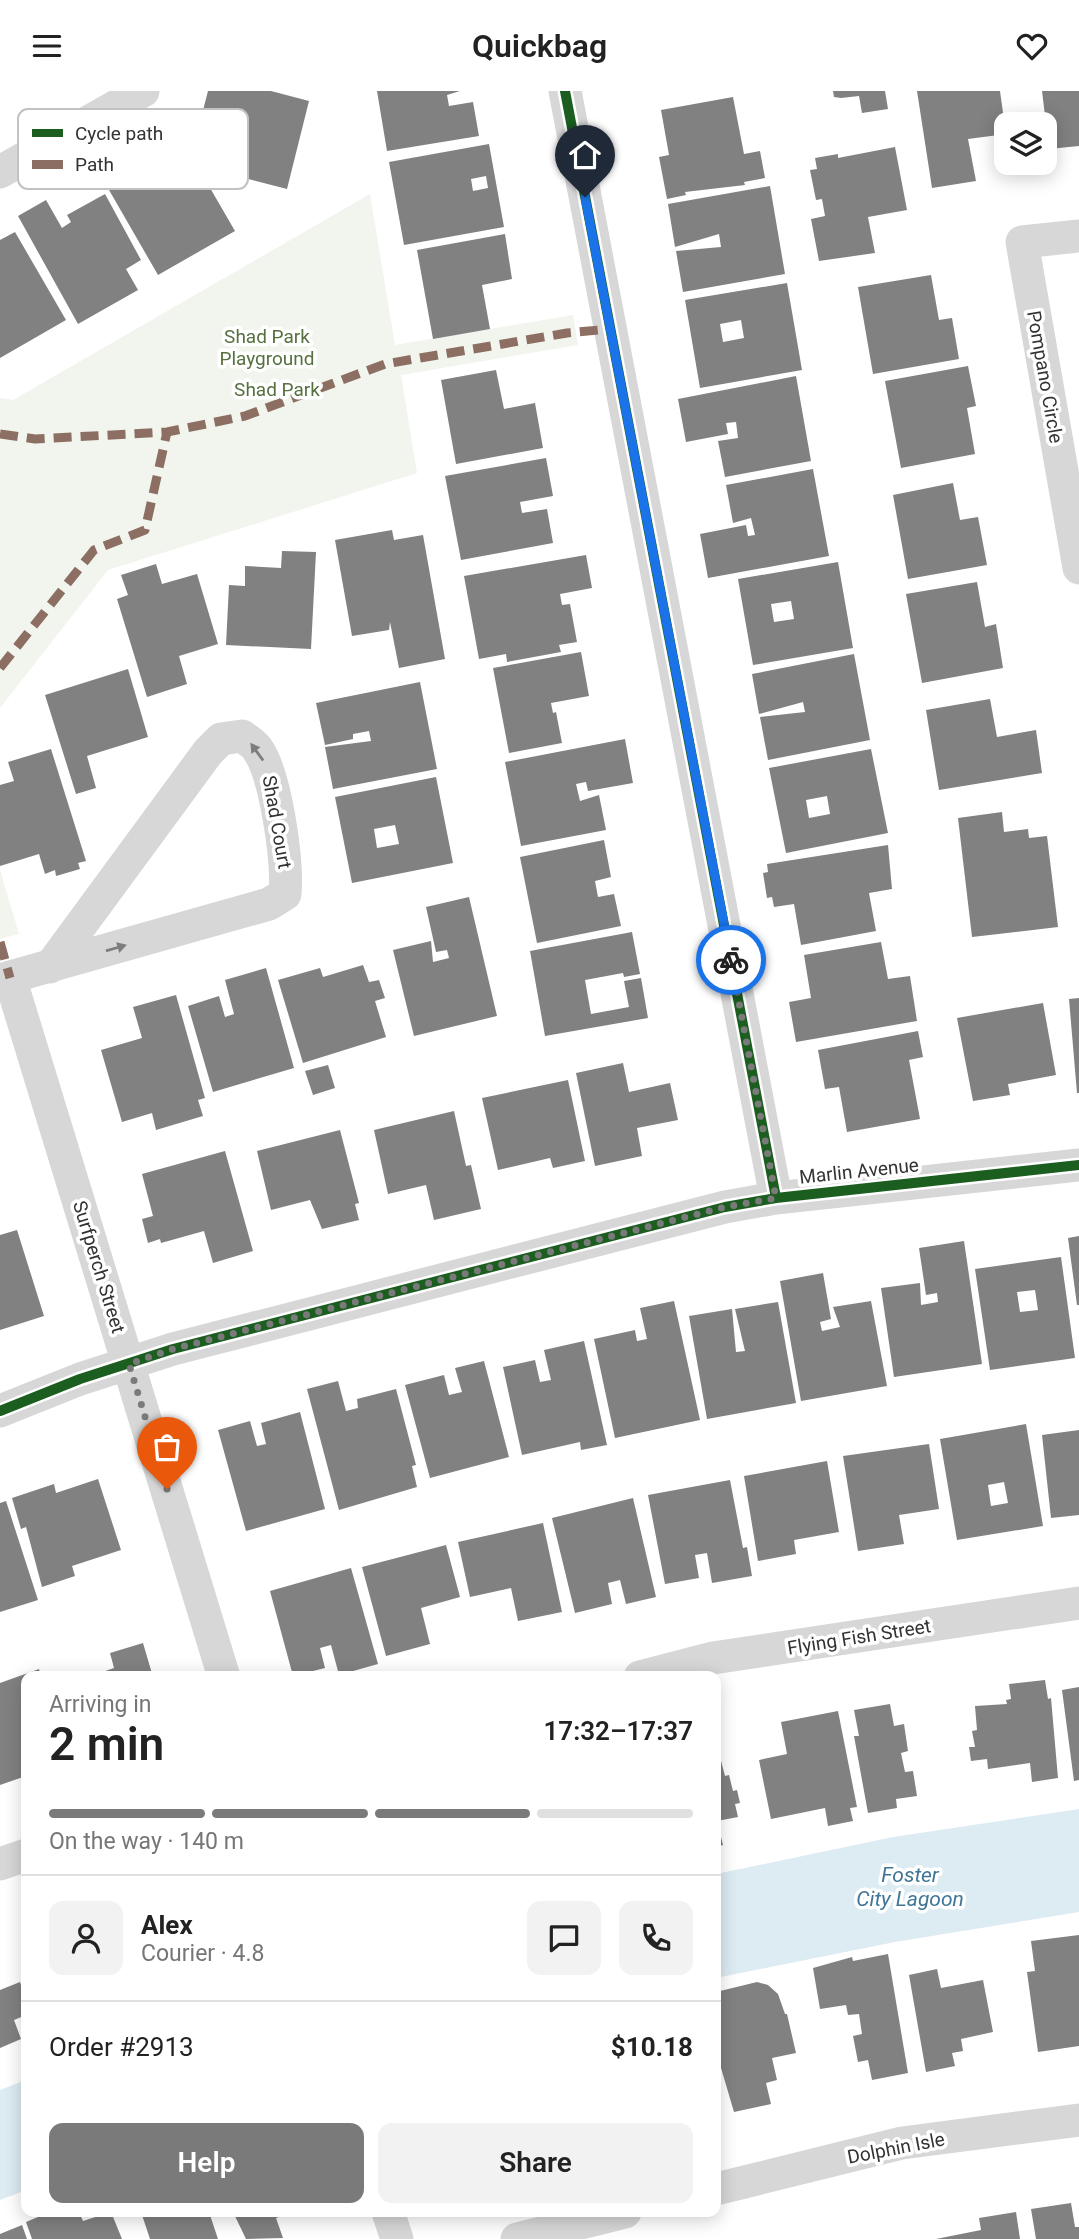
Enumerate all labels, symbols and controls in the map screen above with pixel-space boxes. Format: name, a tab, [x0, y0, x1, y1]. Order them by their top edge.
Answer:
icon: menu	[28, 27, 66, 65]
text: Quickbag	[472, 27, 607, 65]
icon: heart	[1013, 27, 1051, 65]
legend	[18, 109, 248, 189]
map controls	[994, 112, 1057, 175]
button: layers	[994, 112, 1057, 175]
text: Cycle path	[75, 122, 163, 145]
pin	[555, 125, 615, 197]
icon: home	[566, 136, 604, 174]
text: Path	[75, 153, 114, 176]
street label: Pompano Circle	[1022, 309, 1068, 445]
park label: Shad Park Playground	[219, 325, 315, 370]
park label: Shad Park	[234, 378, 320, 401]
one-way arrow	[250, 743, 264, 761]
street label: Shad Court	[257, 774, 297, 870]
courier	[696, 925, 766, 995]
icon: bike	[712, 941, 750, 979]
one-way arrow	[106, 943, 127, 953]
street label: Marlin Avenue	[798, 1153, 920, 1189]
street label: Surfperch Street	[68, 1198, 130, 1336]
pin	[137, 1417, 197, 1489]
icon: bag	[148, 1428, 186, 1466]
street label: Flying Fish Street	[786, 1614, 932, 1660]
text: Arriving in	[49, 1691, 152, 1718]
text: 17:32–17:37	[543, 1716, 693, 1746]
text: 2 min	[49, 1717, 164, 1771]
text: On the way · 140 m	[49, 1828, 244, 1855]
water label: Foster City Lagoon	[856, 1863, 964, 1911]
button: person	[49, 1901, 123, 1975]
button: chat	[527, 1901, 601, 1975]
button: phone	[619, 1901, 693, 1975]
text: Alex	[141, 1910, 193, 1940]
text: Courier · 4.8	[141, 1940, 264, 1967]
text: Order #2913	[49, 2032, 194, 2062]
text: $10.18	[611, 2032, 693, 2062]
button: Help	[49, 2123, 364, 2203]
button: Share	[378, 2123, 693, 2203]
street label: Dolphin Isle	[845, 2127, 947, 2169]

